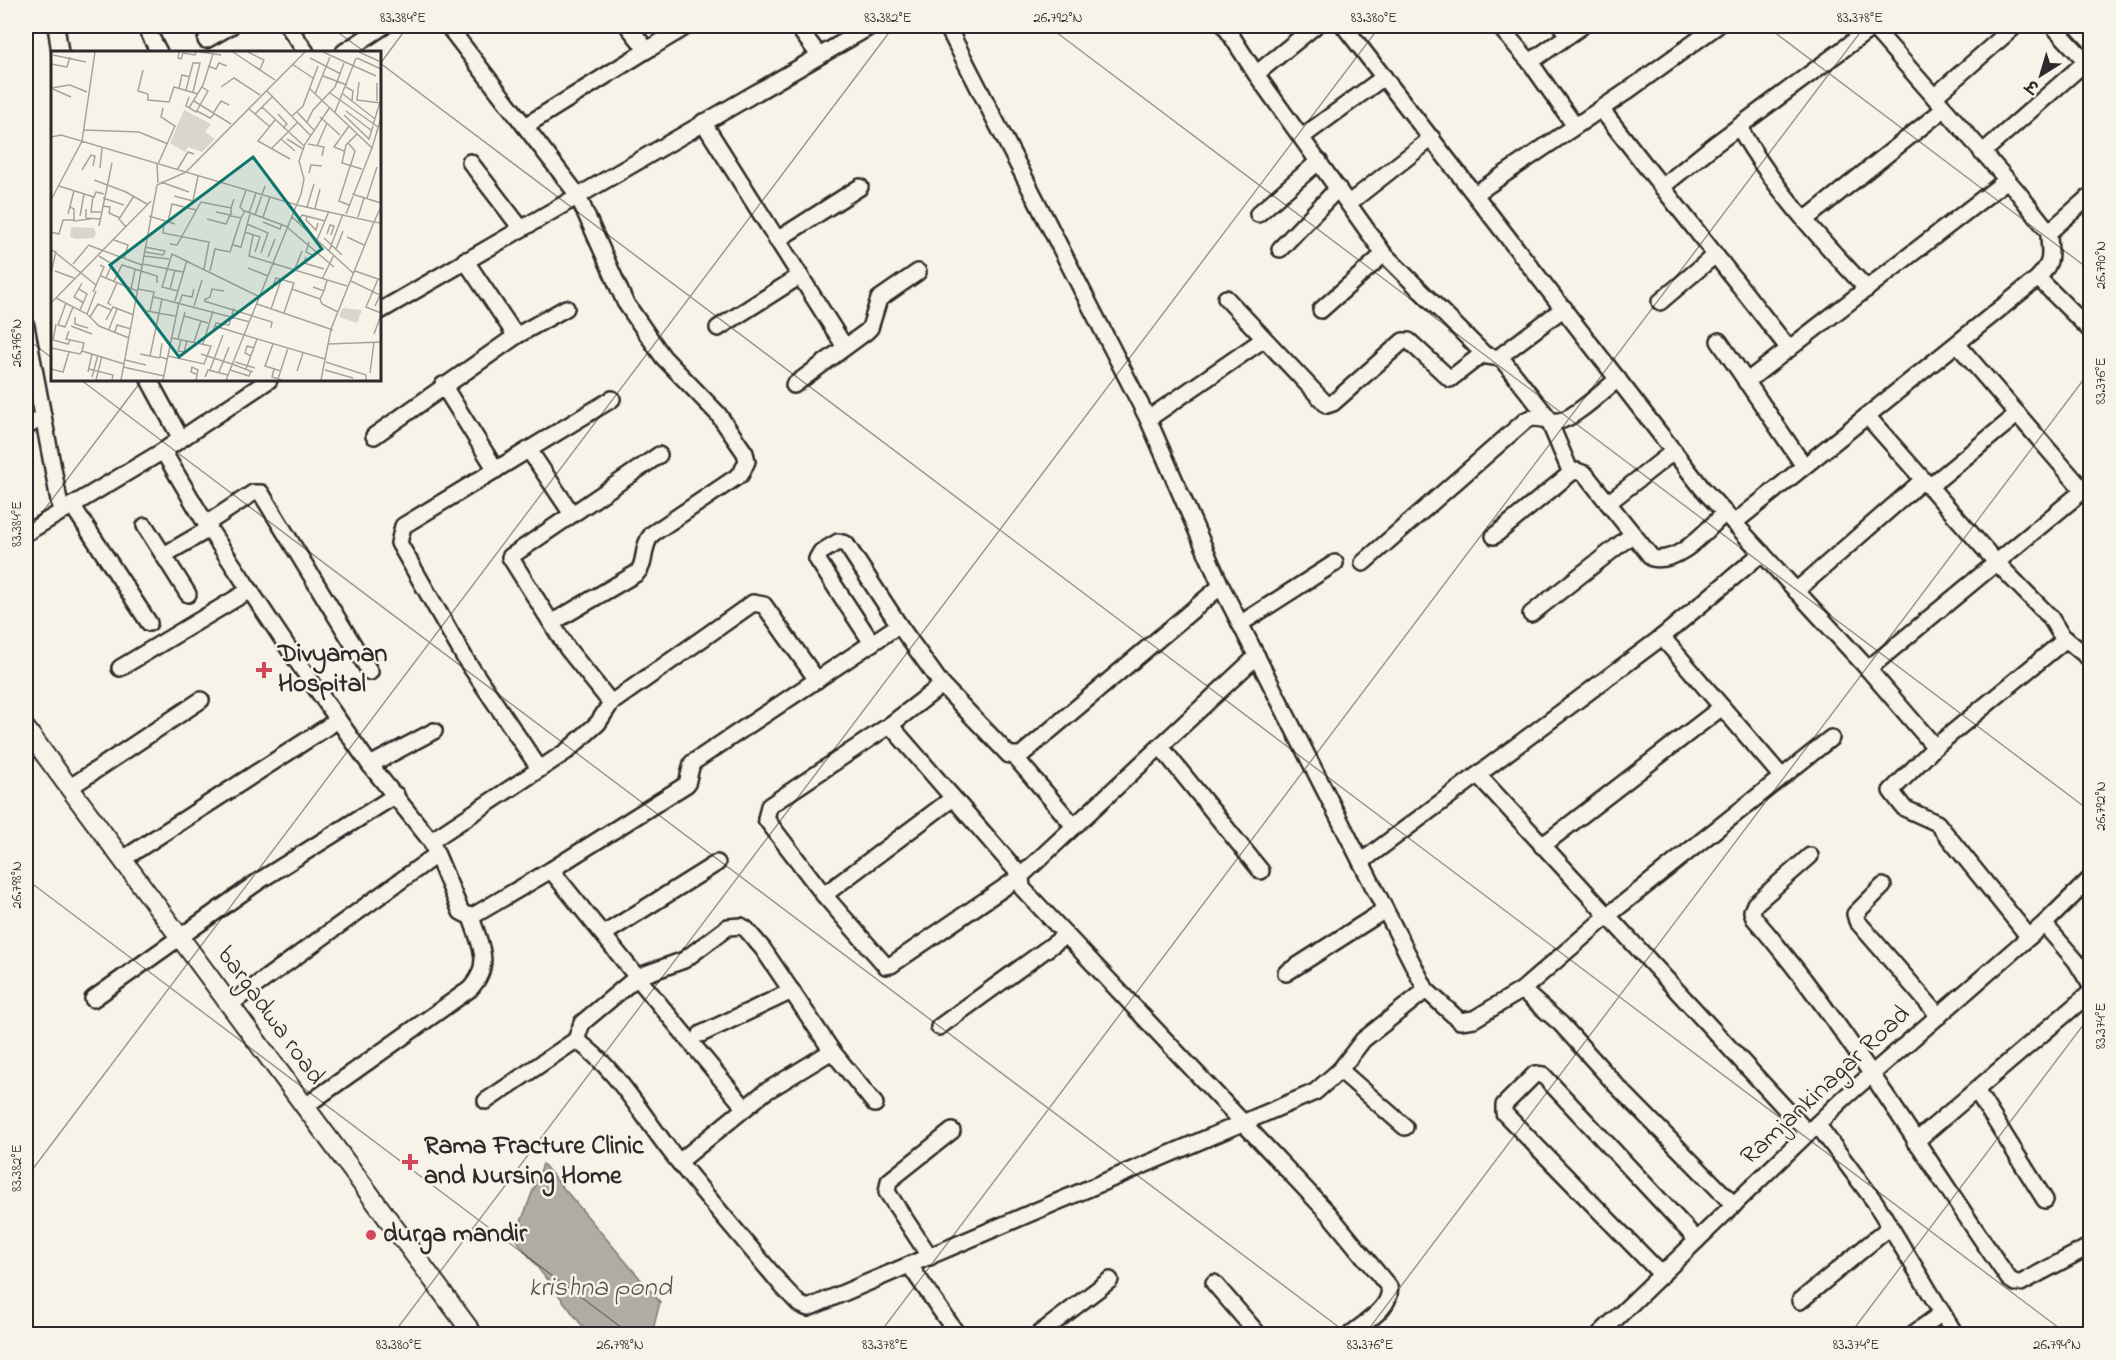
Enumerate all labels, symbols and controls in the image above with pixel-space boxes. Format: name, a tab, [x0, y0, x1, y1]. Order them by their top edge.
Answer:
text: 83.384°E	[380, 7, 426, 29]
text: 83.382°E	[864, 7, 912, 29]
text: 26.792°N	[1033, 7, 1083, 29]
text: 83.380°E	[1351, 7, 1397, 29]
text: 83.378°E	[1837, 7, 1883, 29]
north arrow	[2011, 45, 2071, 105]
inset map	[51, 51, 381, 381]
text: उ	[2021, 72, 2046, 99]
text: 26.790°N	[2090, 241, 2112, 289]
text: 26.796°N	[6, 319, 28, 367]
text: 83.376°E	[2090, 358, 2112, 404]
text: 83.384°E	[6, 501, 28, 547]
place label: Divyaman Hospital	[277, 636, 388, 704]
marker: Divyaman Hospital	[255, 661, 273, 679]
text: 26.792°N	[2090, 781, 2112, 831]
text: 26.798°N	[6, 861, 28, 909]
street label: bargadwa road	[206, 938, 334, 1094]
street label: Ramjankinagar Road	[1732, 997, 1920, 1175]
text: 83.374°E	[2090, 1003, 2112, 1049]
place label: Rama Fracture Clinic and Nursing Home	[424, 1128, 645, 1197]
text: 83.382°E	[6, 1144, 28, 1192]
marker: Rama Fracture Clinic and Nursing Home	[401, 1153, 419, 1171]
place label: durga mandir	[383, 1216, 528, 1255]
marker: durga mandir	[364, 1228, 378, 1242]
water label: krishna pond	[528, 1269, 674, 1308]
text: 83.380°E	[376, 1334, 422, 1356]
text: 26.798°N	[596, 1334, 644, 1356]
text: 83.378°E	[862, 1334, 908, 1356]
text: 83.376°E	[1347, 1334, 1393, 1356]
text: 83.374°E	[1833, 1334, 1879, 1356]
text: 26.794°N	[2033, 1334, 2081, 1356]

